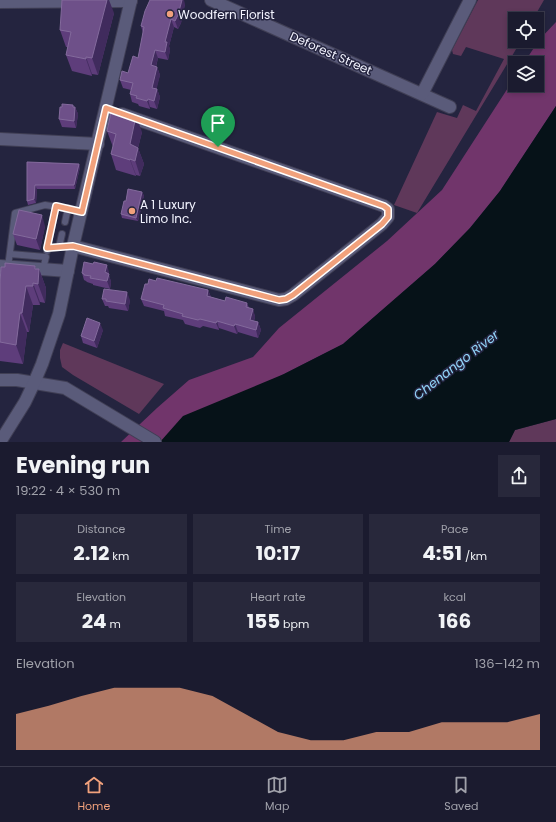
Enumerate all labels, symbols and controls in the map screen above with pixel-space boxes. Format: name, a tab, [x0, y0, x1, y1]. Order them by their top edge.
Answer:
place label: Woodfern Florist	[178, 6, 275, 23]
marker: Woodfern Florist	[165, 9, 175, 19]
map controls	[508, 12, 544, 92]
button: locate	[508, 12, 544, 48]
street label: Deforest Street	[287, 27, 375, 79]
button: layers	[508, 56, 544, 92]
pin	[201, 106, 235, 147]
icon: arrive	[207, 112, 229, 134]
place label: A 1 Luxury Limo Inc.	[140, 196, 196, 227]
marker: A 1 Luxury Limo Inc.	[127, 206, 137, 216]
water label: Chenango River	[409, 325, 504, 405]
text: Evening run	[16, 450, 150, 481]
button: share	[498, 455, 540, 497]
text: 19:22 · 4 × 530 m	[16, 481, 120, 500]
text: Distance	[77, 521, 125, 537]
text: Time	[265, 521, 291, 537]
text: Pace	[441, 521, 468, 537]
text: 2.12	[73, 539, 109, 567]
text: 10:17	[256, 539, 300, 567]
text: 4:51	[422, 539, 462, 567]
text: km	[109, 548, 129, 564]
text: /km	[462, 548, 487, 564]
text: Elevation	[77, 589, 126, 605]
text: Heart rate	[250, 589, 306, 605]
text: kcal	[443, 589, 466, 605]
text: 24	[82, 607, 107, 635]
text: 155	[247, 607, 280, 635]
text: 166	[438, 607, 471, 635]
text: m	[107, 616, 121, 632]
text: bpm	[280, 616, 309, 632]
text: Elevation	[16, 654, 75, 673]
text: 136–142 m	[474, 654, 540, 673]
tab: Home	[77, 774, 110, 815]
tab: Map	[265, 774, 289, 815]
tab: Saved	[444, 774, 479, 815]

